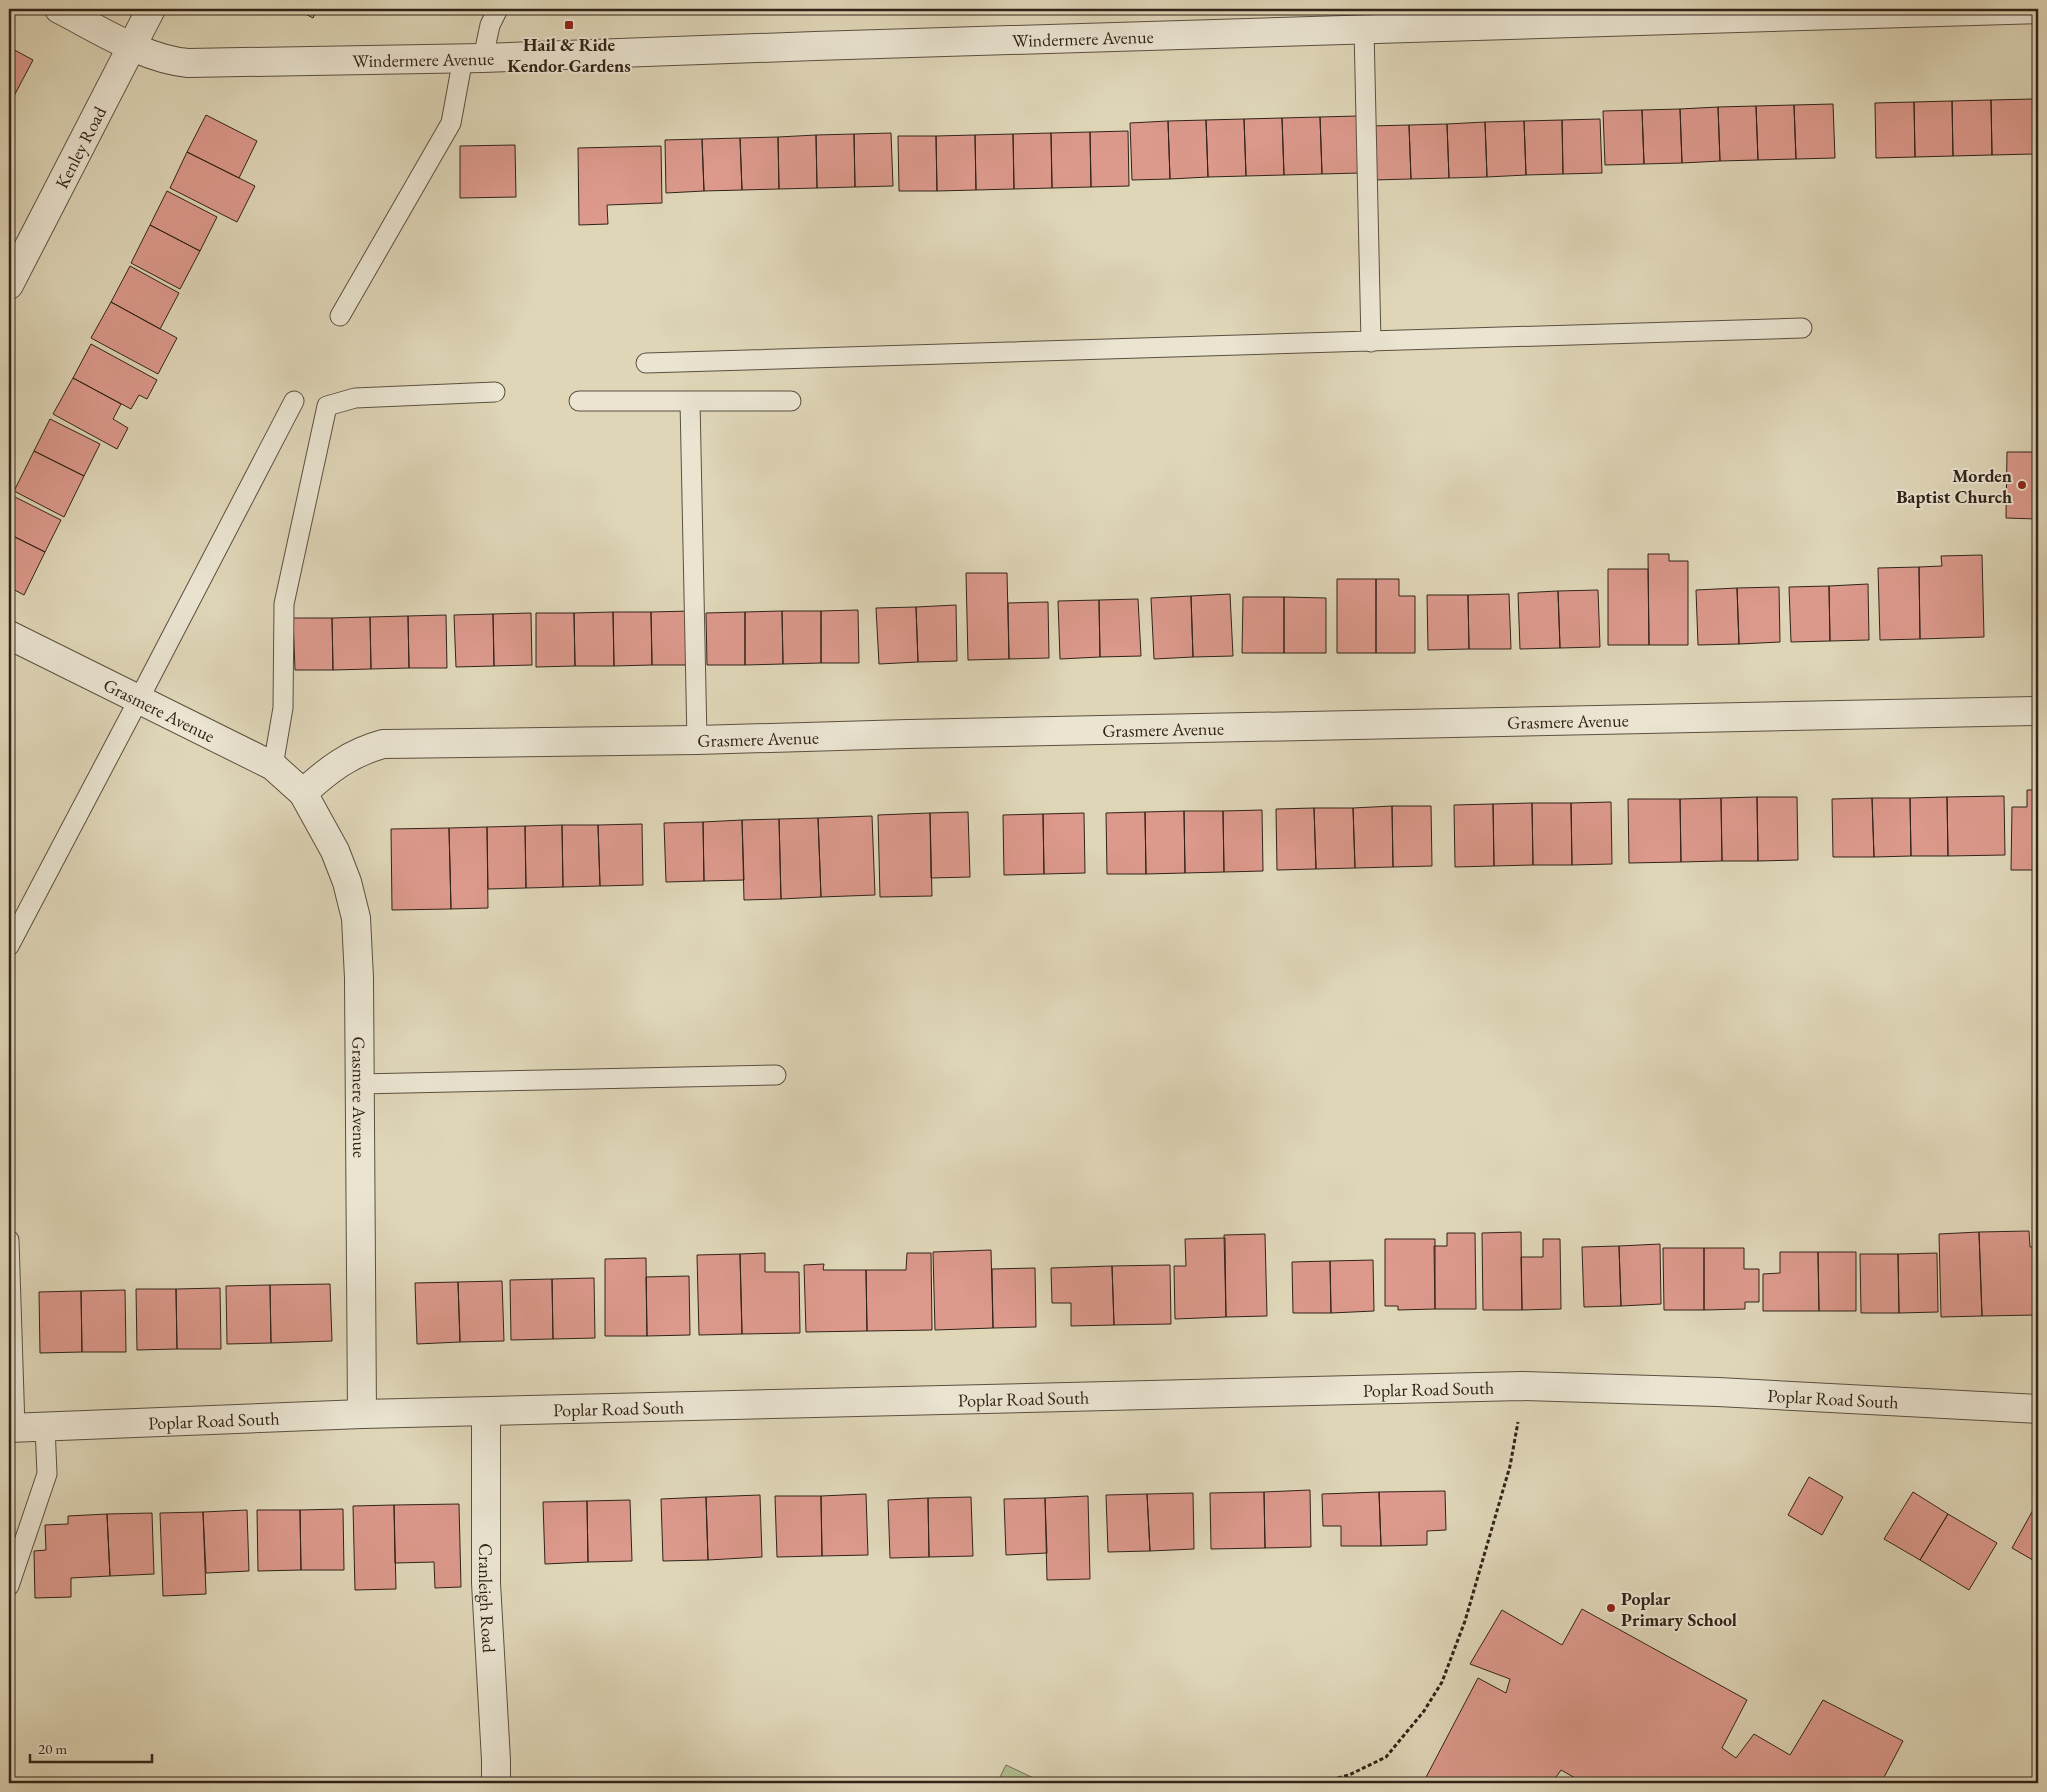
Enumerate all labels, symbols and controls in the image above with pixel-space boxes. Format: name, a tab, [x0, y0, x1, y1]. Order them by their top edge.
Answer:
marker: Hail & Ride Kendor Gardens	[563, 19, 575, 31]
street label: Windermere Avenue	[1012, 24, 1154, 52]
place label: Hail & Ride Kendor Gardens	[507, 33, 631, 77]
street label: Windermere Avenue	[352, 46, 494, 72]
street label: Kenley Road	[49, 101, 111, 192]
place label: Morden Baptist Church	[1896, 464, 2012, 508]
marker: Morden Baptist Church	[2016, 479, 2028, 491]
street label: Grasmere Avenue	[100, 672, 219, 747]
street label: Grasmere Avenue	[1507, 708, 1629, 733]
street label: Grasmere Avenue	[1102, 716, 1224, 742]
street label: Grasmere Avenue	[697, 725, 819, 751]
street label: Grasmere Avenue	[348, 1036, 372, 1158]
street label: Poplar Road South	[1363, 1375, 1494, 1401]
street label: Poplar Road South	[1767, 1383, 1899, 1413]
street label: Poplar Road South	[958, 1385, 1089, 1411]
street label: Poplar Road South	[553, 1395, 685, 1421]
street label: Poplar Road South	[148, 1406, 280, 1434]
street label: Cranleigh Road	[475, 1543, 501, 1654]
place label: Poplar Primary School	[1621, 1587, 1737, 1631]
marker: Poplar Primary School	[1605, 1602, 1617, 1614]
scale bar	[30, 1732, 152, 1764]
text: 20 m	[38, 1739, 67, 1758]

